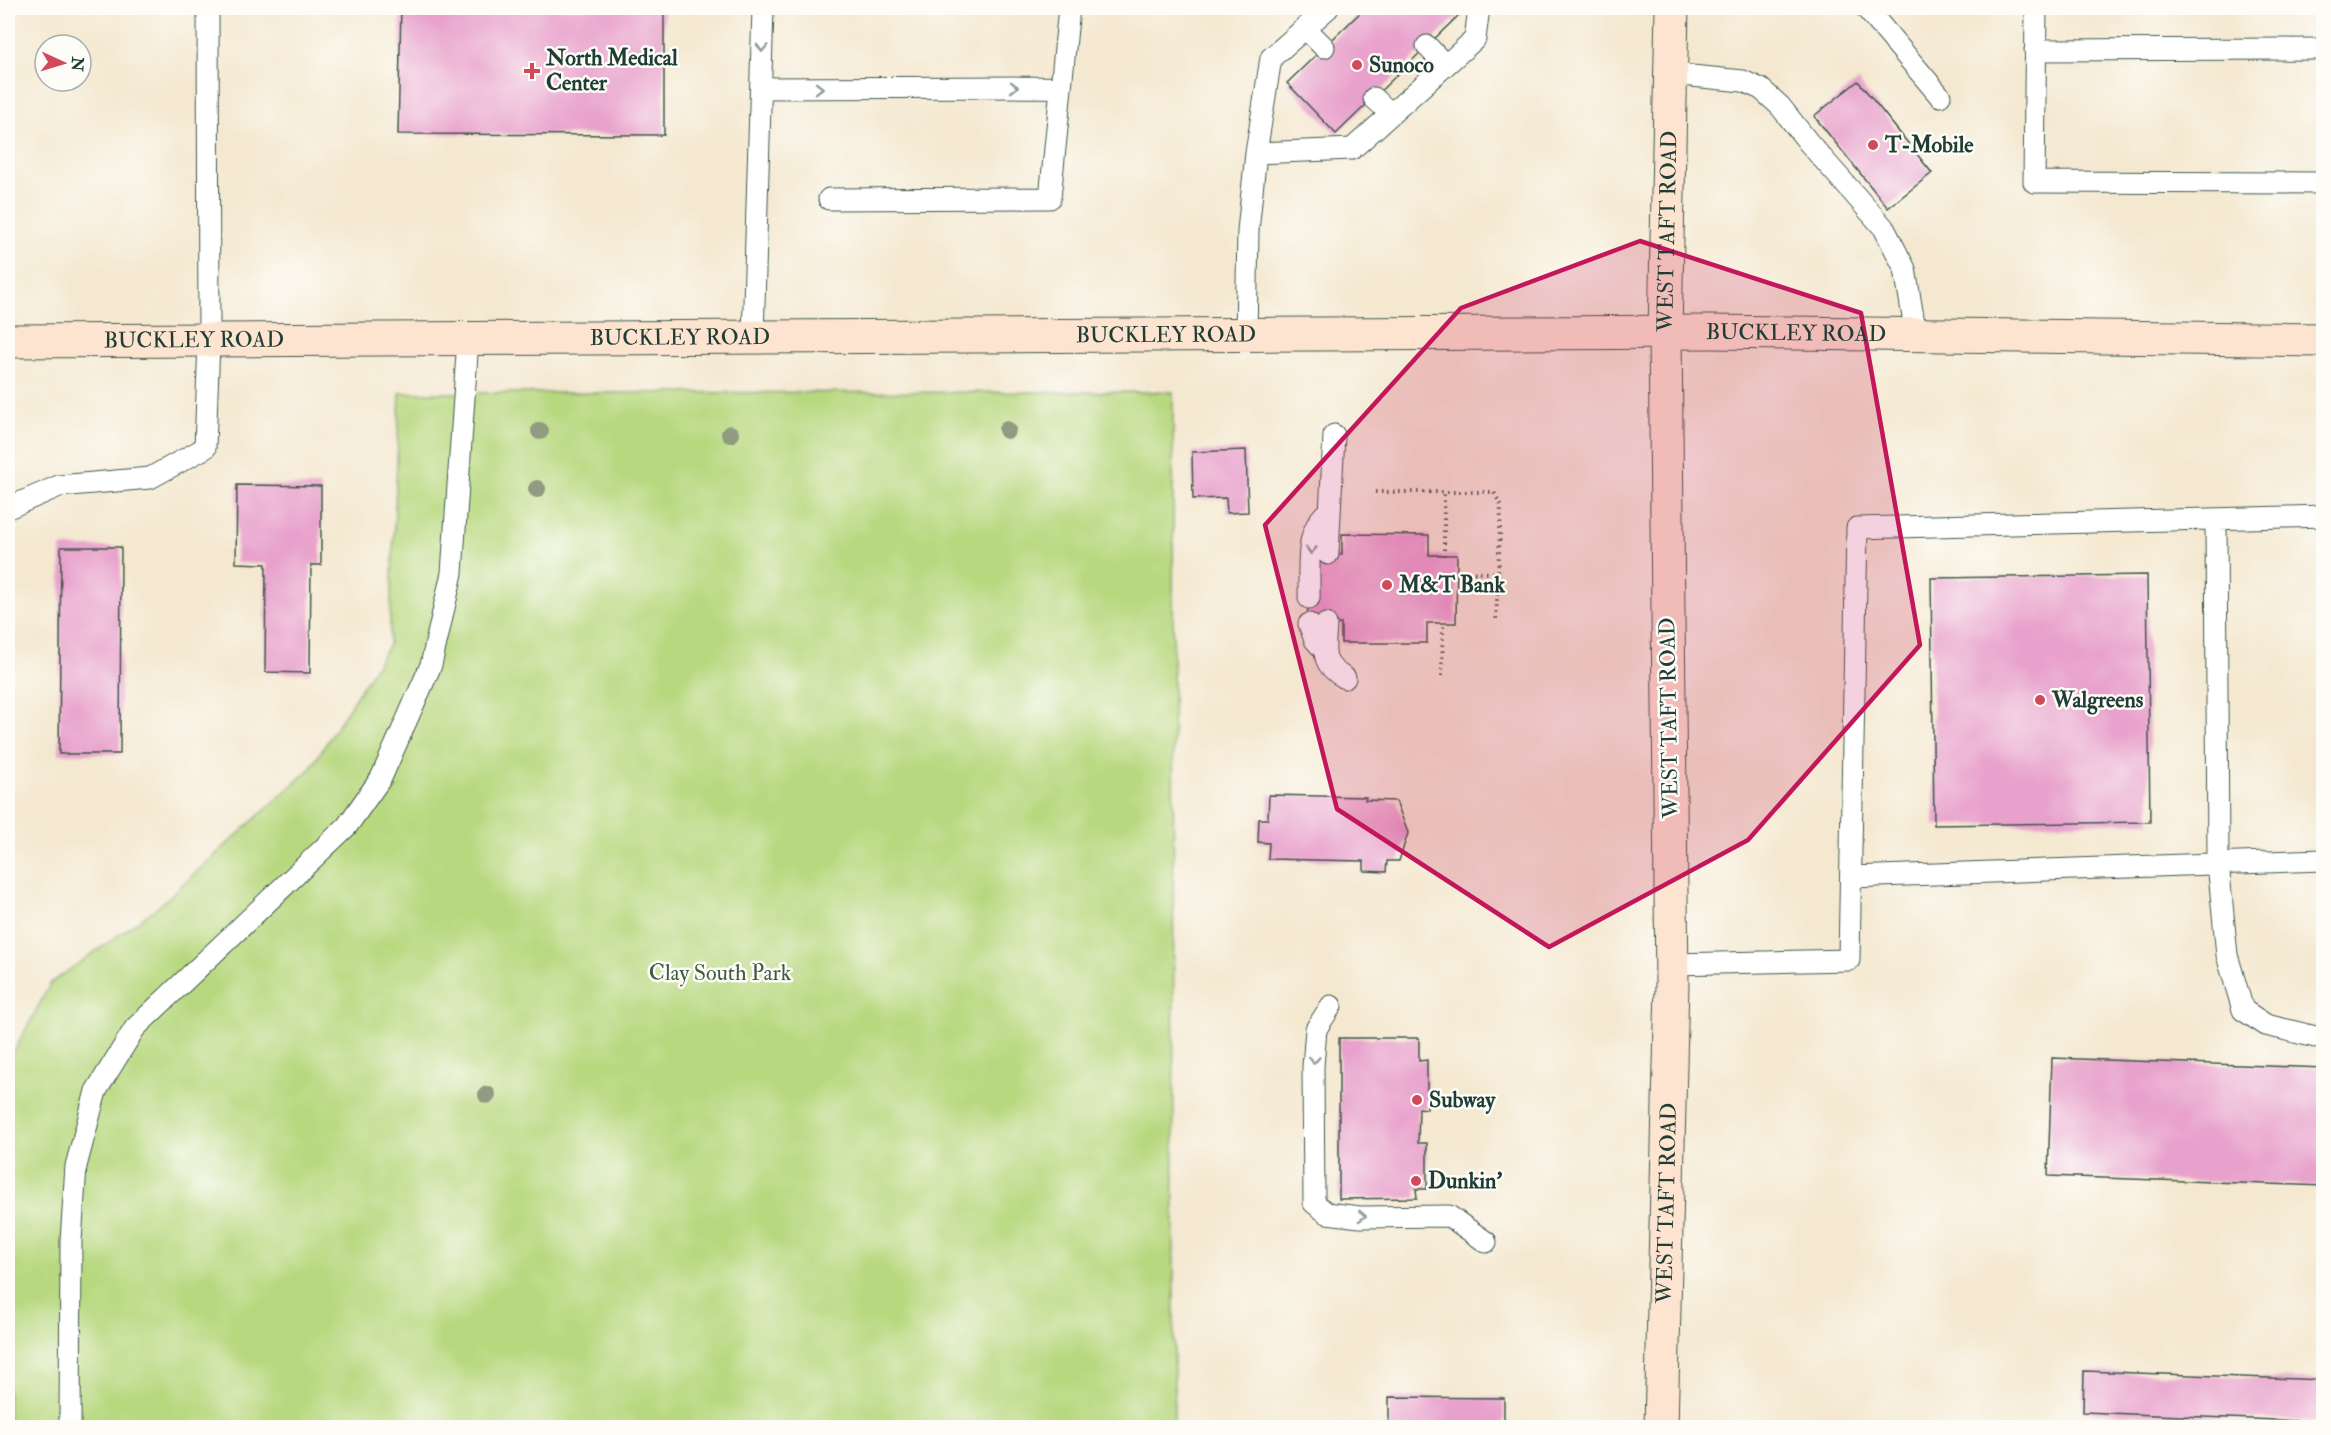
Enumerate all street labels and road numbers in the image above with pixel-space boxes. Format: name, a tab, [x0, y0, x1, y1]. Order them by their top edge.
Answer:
street label: WEST TAFT ROAD	[1651, 130, 1683, 333]
street label: BUCKLEY ROAD	[1706, 318, 1886, 348]
street label: BUCKLEY ROAD	[1076, 320, 1256, 349]
street label: BUCKLEY ROAD	[590, 323, 770, 352]
street label: BUCKLEY ROAD	[104, 326, 284, 354]
street label: WEST TAFT ROAD	[1653, 617, 1685, 820]
street label: WEST TAFT ROAD	[1650, 1102, 1683, 1305]

